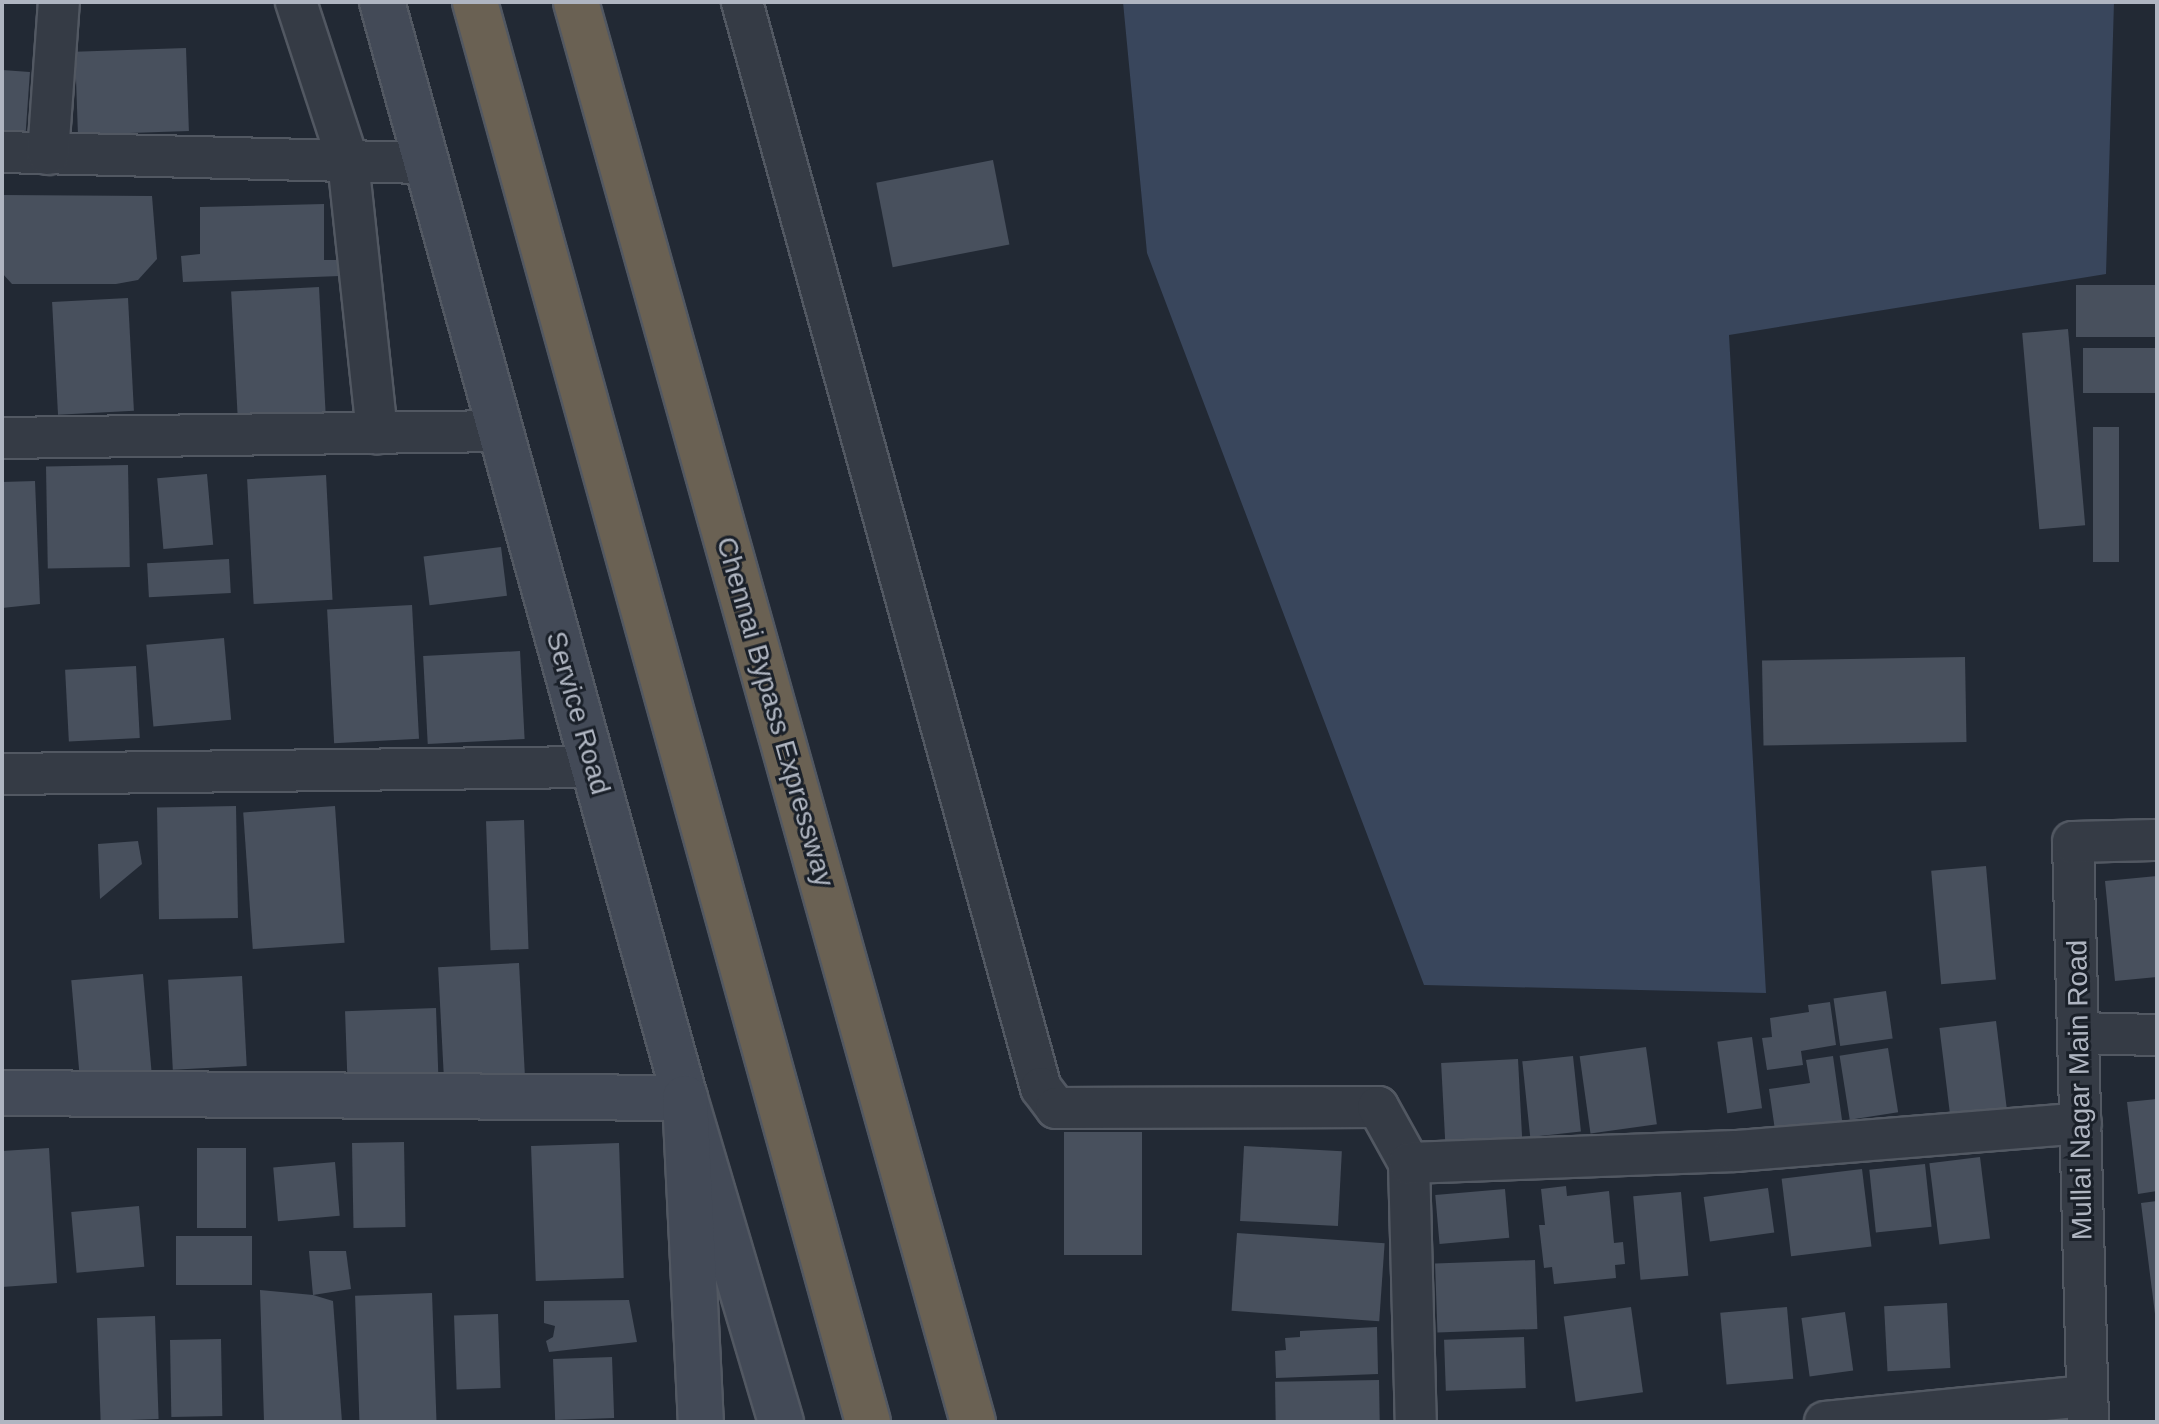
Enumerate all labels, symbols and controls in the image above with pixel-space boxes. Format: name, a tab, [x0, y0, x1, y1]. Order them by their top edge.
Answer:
street label: Chennai Bypass Expressway	[709, 533, 841, 891]
street label: Service Road	[539, 628, 617, 798]
street label: Mullai Nagar Main Road	[2061, 940, 2099, 1240]

